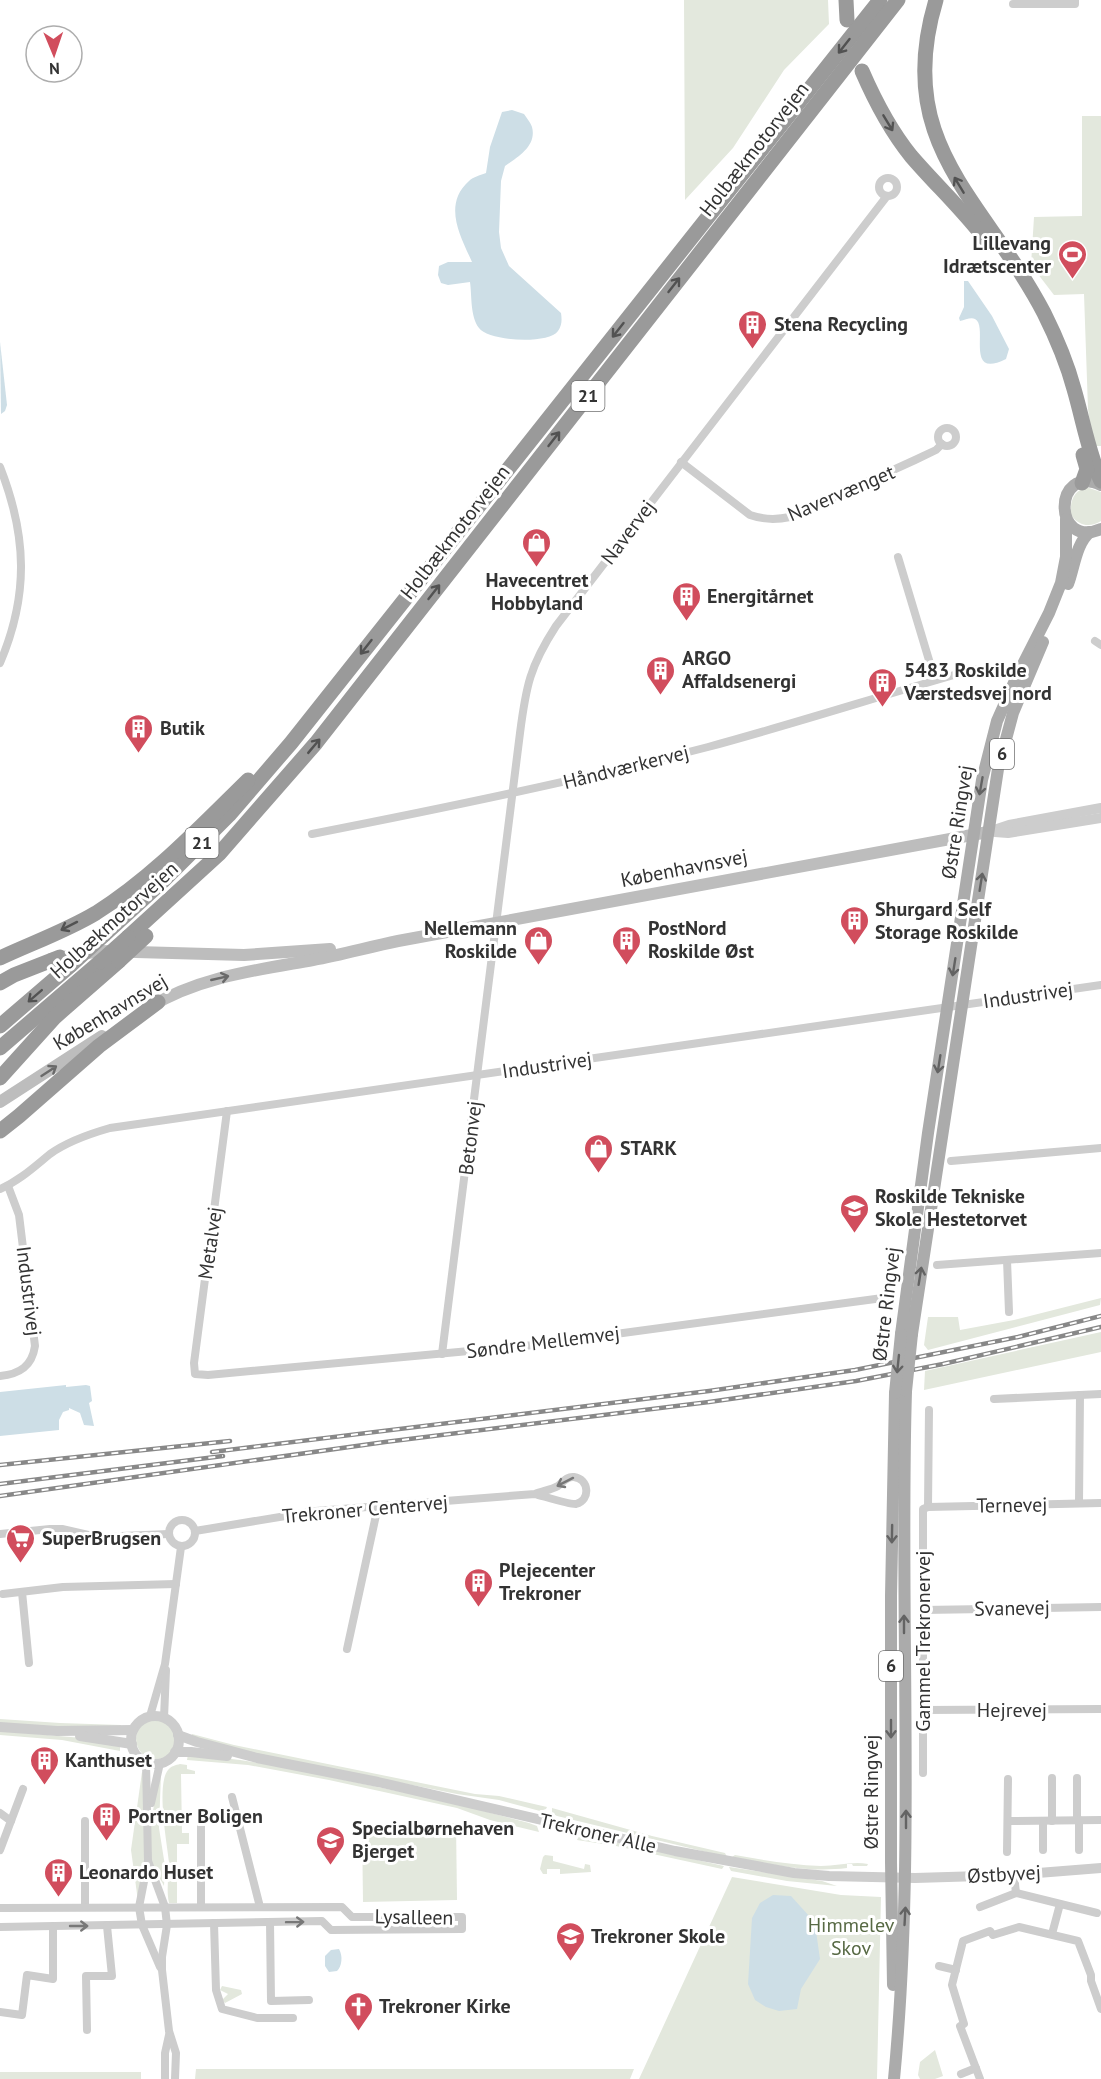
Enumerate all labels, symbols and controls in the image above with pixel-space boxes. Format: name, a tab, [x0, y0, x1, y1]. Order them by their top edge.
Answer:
north arrow	[24, 24, 84, 84]
one-way arrow	[838, 38, 851, 54]
text: N	[49, 59, 60, 79]
street label: Holbækmotorvejen	[693, 77, 815, 221]
one-way arrow	[883, 114, 895, 131]
one-way arrow	[953, 177, 965, 194]
place label: Lillevang Idrætscenter	[943, 230, 1051, 279]
sports icon: Lillevang Idrætscenter	[1056, 238, 1088, 280]
one-way arrow	[668, 277, 681, 293]
building icon: Stena Recycling	[737, 308, 769, 350]
place label: Stena Recycling	[774, 311, 908, 337]
one-way arrow	[612, 322, 625, 338]
road number: 21	[572, 381, 604, 411]
one-way arrow	[548, 431, 561, 447]
street label: Navervænget	[783, 459, 899, 527]
street label: Holbækmotorvejen	[394, 460, 516, 604]
street label: Navervej	[595, 494, 661, 570]
shop icon: Havecentret Hobbyland	[521, 526, 553, 568]
place label: Havecentret Hobbyland	[486, 567, 588, 616]
building icon: Energitårnet	[670, 580, 702, 622]
place label: Energitårnet	[707, 583, 814, 609]
one-way arrow	[428, 585, 441, 601]
one-way arrow	[360, 639, 373, 655]
place label: ARGO Affaldsenergi	[682, 645, 796, 694]
building icon: ARGO Affaldsenergi	[645, 654, 677, 696]
place label: 5483 Roskilde Værstedsvej nord	[903, 657, 1052, 706]
building icon: 5483 Roskilde Værstedsvej nord	[867, 666, 899, 708]
building icon: Butik	[123, 712, 155, 754]
place label: Butik	[160, 715, 205, 741]
one-way arrow	[307, 738, 320, 754]
street label: Håndværkervej	[560, 739, 692, 795]
road number: 6	[990, 739, 1014, 769]
street label: Østre Ringvej	[935, 763, 979, 881]
one-way arrow	[976, 776, 987, 796]
road number: 21	[186, 828, 218, 858]
street label: Københavnsvej	[618, 843, 750, 893]
street label: Holbækmotorvejen	[45, 856, 183, 984]
one-way arrow	[975, 873, 986, 892]
place label: Shurgard Self Storage Roskilde	[875, 896, 1018, 945]
building icon: Shurgard Self Storage Roskilde	[838, 904, 870, 946]
place label: Nellemann Roskilde	[424, 915, 517, 964]
place label: PostNord Roskilde Øst	[648, 915, 754, 964]
one-way arrow	[60, 921, 78, 933]
shop icon: Nellemann Roskilde	[522, 924, 554, 966]
building icon: PostNord Roskilde Øst	[611, 924, 643, 966]
one-way arrow	[948, 957, 959, 977]
street label: Københavnsvej	[48, 968, 172, 1056]
one-way arrow	[210, 972, 229, 984]
street label: Industrivej	[981, 976, 1075, 1014]
one-way arrow	[27, 989, 43, 1002]
street label: Industrivej	[500, 1046, 594, 1084]
one-way arrow	[933, 1054, 944, 1073]
one-way arrow	[40, 1064, 57, 1076]
street label: Betonvej	[453, 1099, 487, 1177]
shop icon: STARK	[583, 1132, 615, 1174]
place label: STARK	[620, 1135, 678, 1161]
place label: Roskilde Tekniske Skole Hestetorvet	[875, 1183, 1027, 1232]
school or university icon: Roskilde Tekniske Skole Hestetorvet	[838, 1192, 870, 1234]
street label: Metalvej	[192, 1205, 228, 1281]
street label: Industrivej	[11, 1244, 47, 1338]
street label: Østre Ringvej	[866, 1245, 906, 1363]
one-way arrow	[915, 1266, 926, 1286]
street label: Søndre Mellemvej	[465, 1320, 621, 1364]
one-way arrow	[892, 1353, 903, 1373]
one-way arrow	[556, 1477, 574, 1488]
street label: Trekroner Centervej	[281, 1489, 449, 1529]
street label: Ternevej	[976, 1491, 1048, 1519]
supermarket icon: SuperBrugsen	[5, 1522, 37, 1564]
one-way arrow	[886, 1523, 898, 1543]
place label: SuperBrugsen	[42, 1525, 161, 1551]
street label: Gammel Trekronervej	[910, 1550, 936, 1732]
place label: Plejecenter Trekroner	[499, 1557, 595, 1606]
building icon: Plejecenter Trekroner	[462, 1566, 494, 1608]
street label: Svanevej	[974, 1594, 1050, 1622]
one-way arrow	[898, 1615, 910, 1635]
road number: 6	[879, 1651, 903, 1681]
street label: Hejrevej	[977, 1697, 1047, 1723]
one-way arrow	[885, 1718, 897, 1738]
street label: Østre Ringvej	[858, 1734, 884, 1850]
building icon: Kanthuset	[28, 1744, 60, 1786]
place label: Kanthuset	[65, 1747, 152, 1773]
building icon: Portner Boligen	[91, 1800, 123, 1842]
place label: Portner Boligen	[128, 1803, 263, 1829]
street label: Trekroner Alle	[537, 1807, 659, 1859]
one-way arrow	[900, 1810, 912, 1830]
place label: Specialbørnehaven Bjerget	[352, 1815, 514, 1864]
school or university icon: Specialbørnehaven Bjerget	[315, 1824, 347, 1866]
building icon: Leonardo Huset	[42, 1856, 74, 1898]
place label: Leonardo Huset	[79, 1859, 213, 1885]
street label: Østbyvej	[966, 1859, 1042, 1889]
street label: Lysalleen	[374, 1903, 454, 1931]
one-way arrow	[899, 1906, 910, 1926]
park label: Himmelev Skov	[808, 1912, 895, 1961]
one-way arrow	[285, 1916, 305, 1927]
one-way arrow	[69, 1920, 89, 1932]
school or university icon: Trekroner Skole	[554, 1920, 586, 1962]
place label: Trekroner Skole	[591, 1923, 725, 1949]
church icon: Trekroner Kirke	[342, 1990, 374, 2032]
place label: Trekroner Kirke	[379, 1993, 511, 2019]

